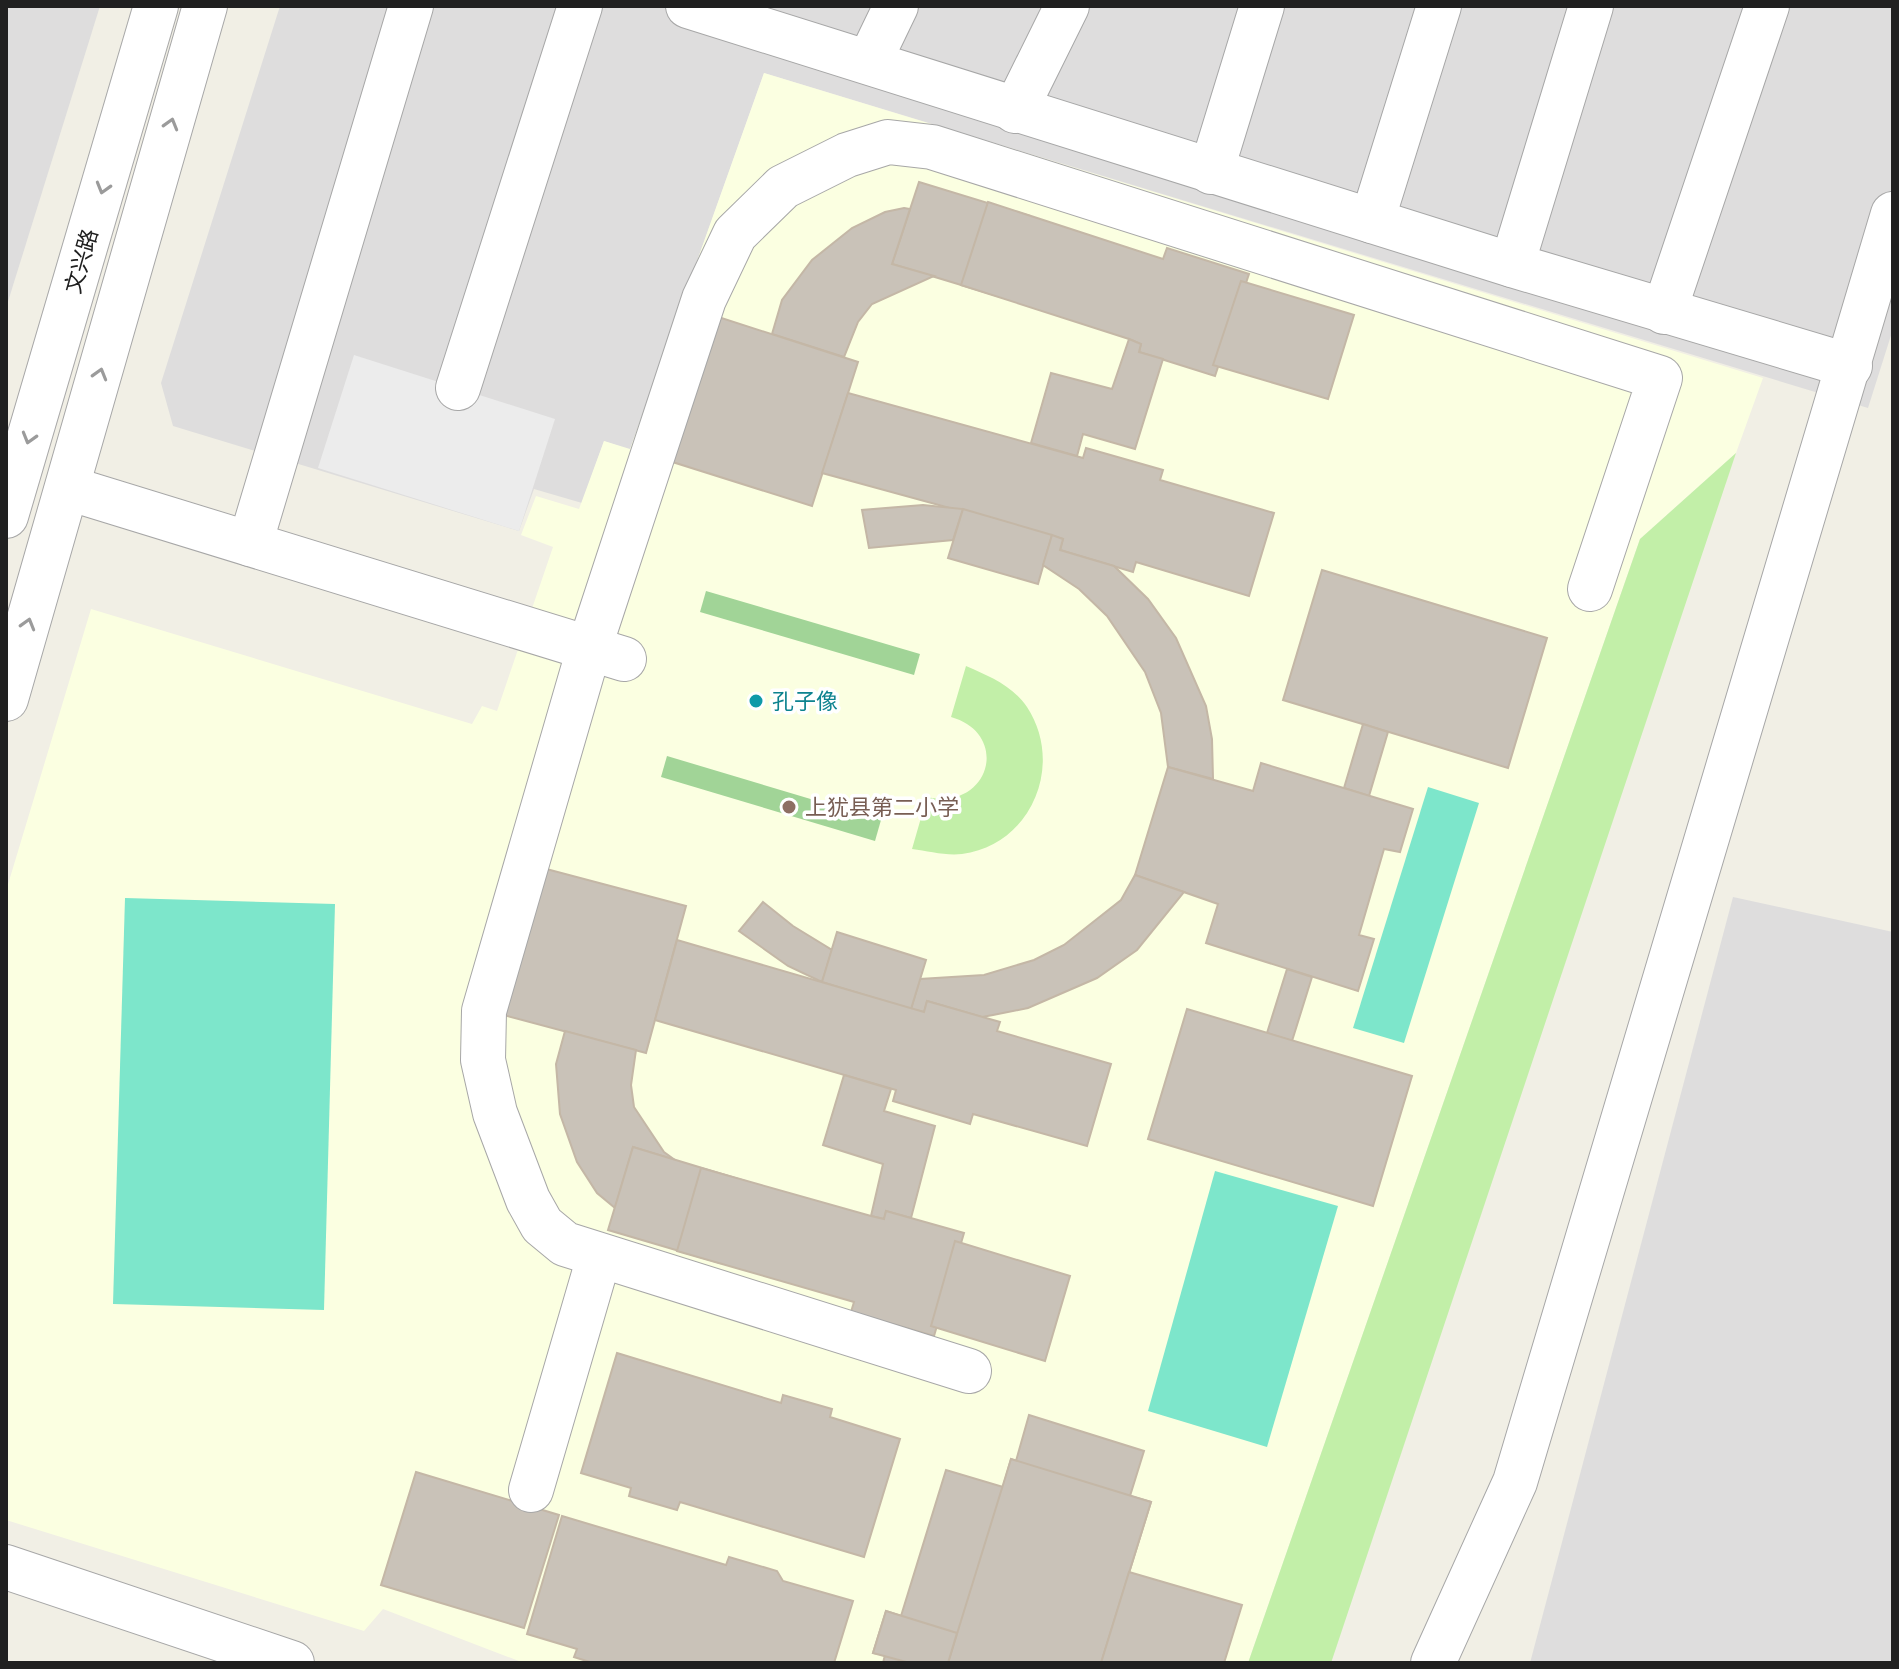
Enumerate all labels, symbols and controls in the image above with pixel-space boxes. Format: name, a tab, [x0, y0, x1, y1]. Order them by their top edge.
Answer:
one-way arrow	[162, 118, 178, 131]
one-way arrow	[96, 181, 112, 195]
street label: 文兴路	[58, 225, 103, 296]
one-way arrow	[90, 368, 107, 382]
one-way arrow	[22, 430, 38, 444]
one-way arrow	[19, 618, 35, 631]
place label: 孔子像	[772, 687, 838, 714]
marker: 孔子像	[747, 692, 765, 710]
place label: 上犹县第二小学	[805, 793, 959, 820]
marker: 上犹县第二小学	[780, 798, 798, 816]

